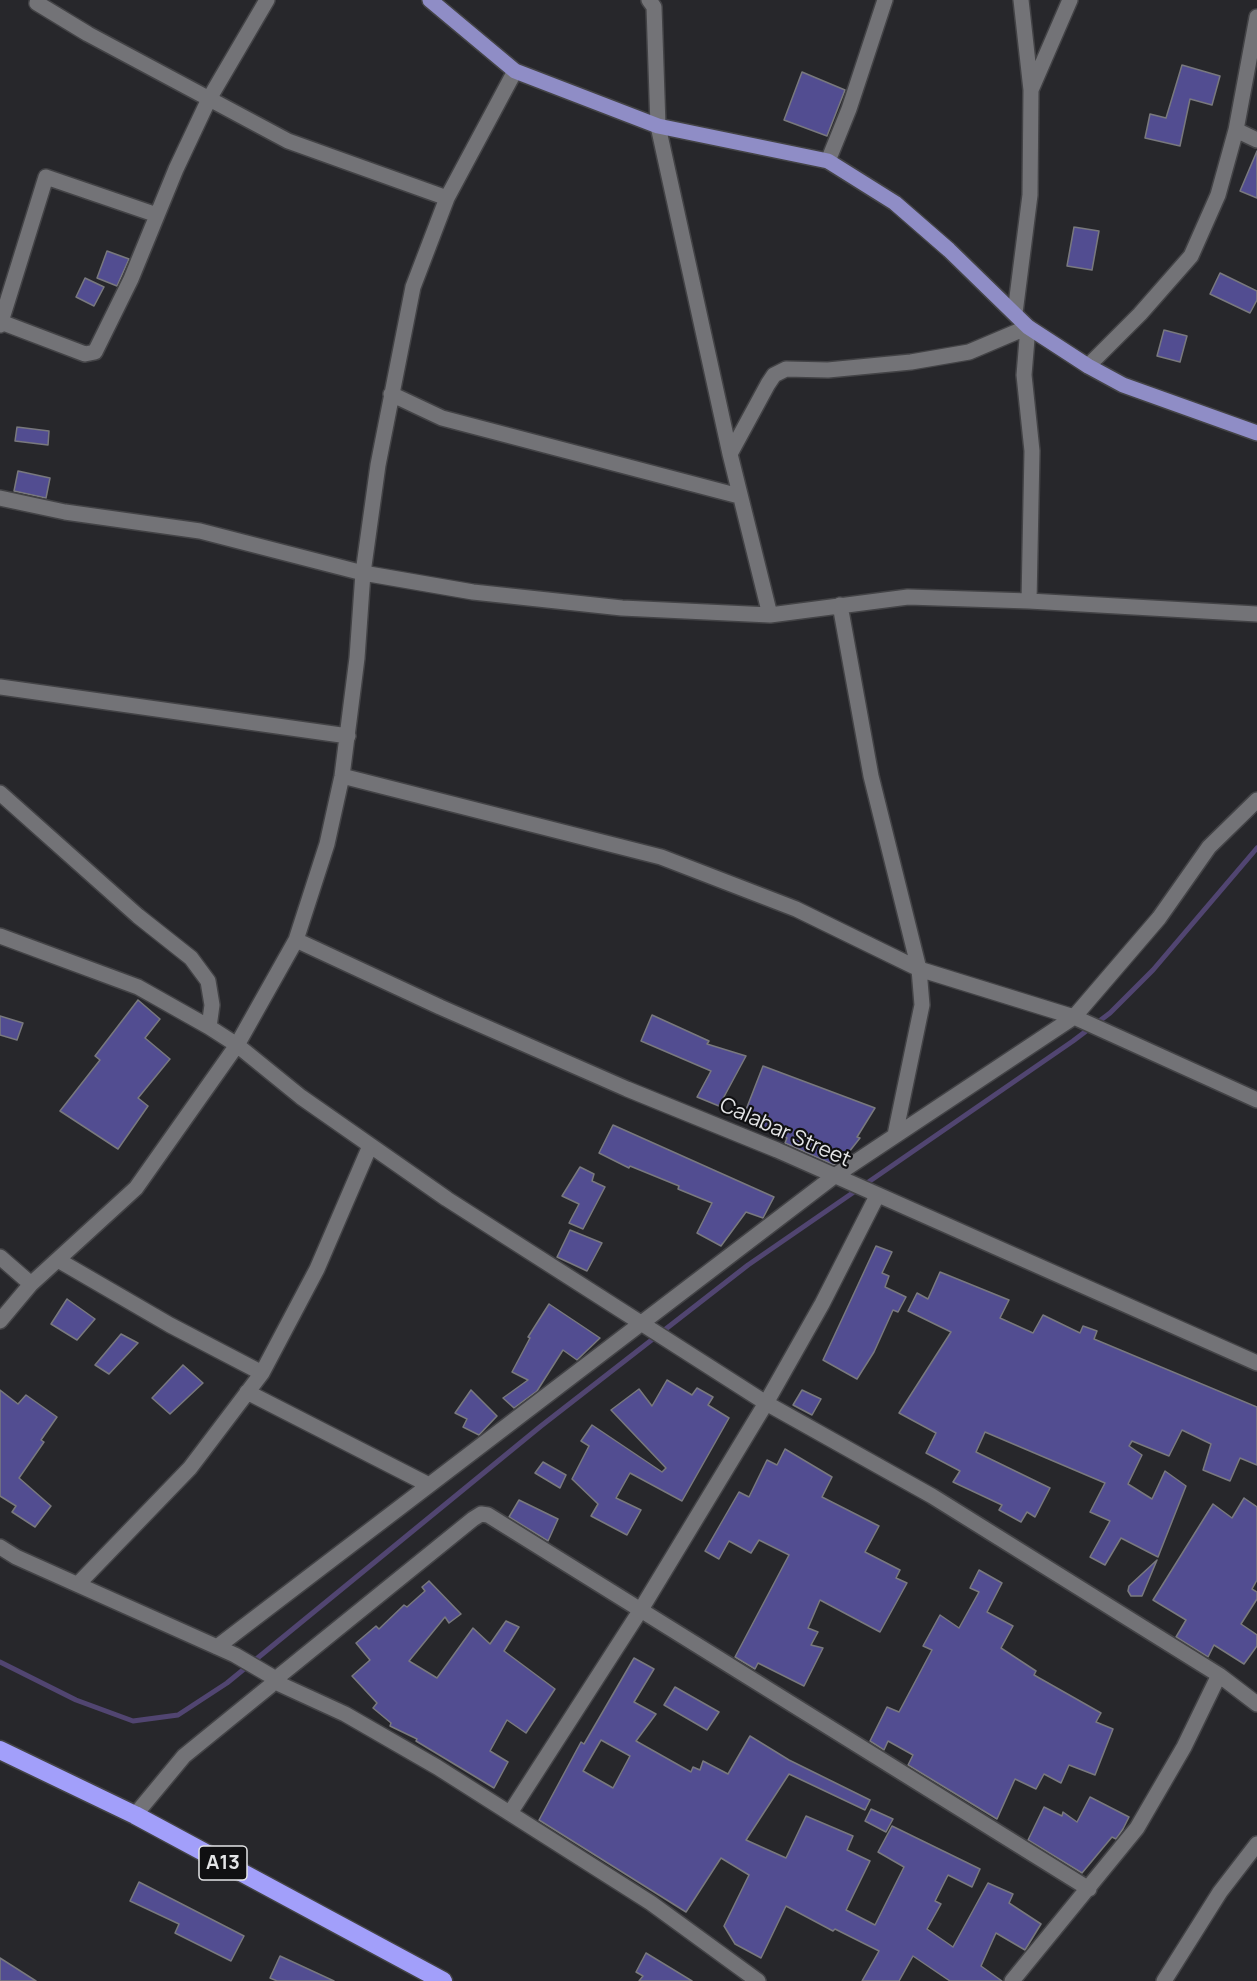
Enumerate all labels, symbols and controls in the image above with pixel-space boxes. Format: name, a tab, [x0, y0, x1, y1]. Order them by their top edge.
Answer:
street label: Calabar Street	[716, 1093, 854, 1173]
road number: A13	[199, 1846, 247, 1880]

